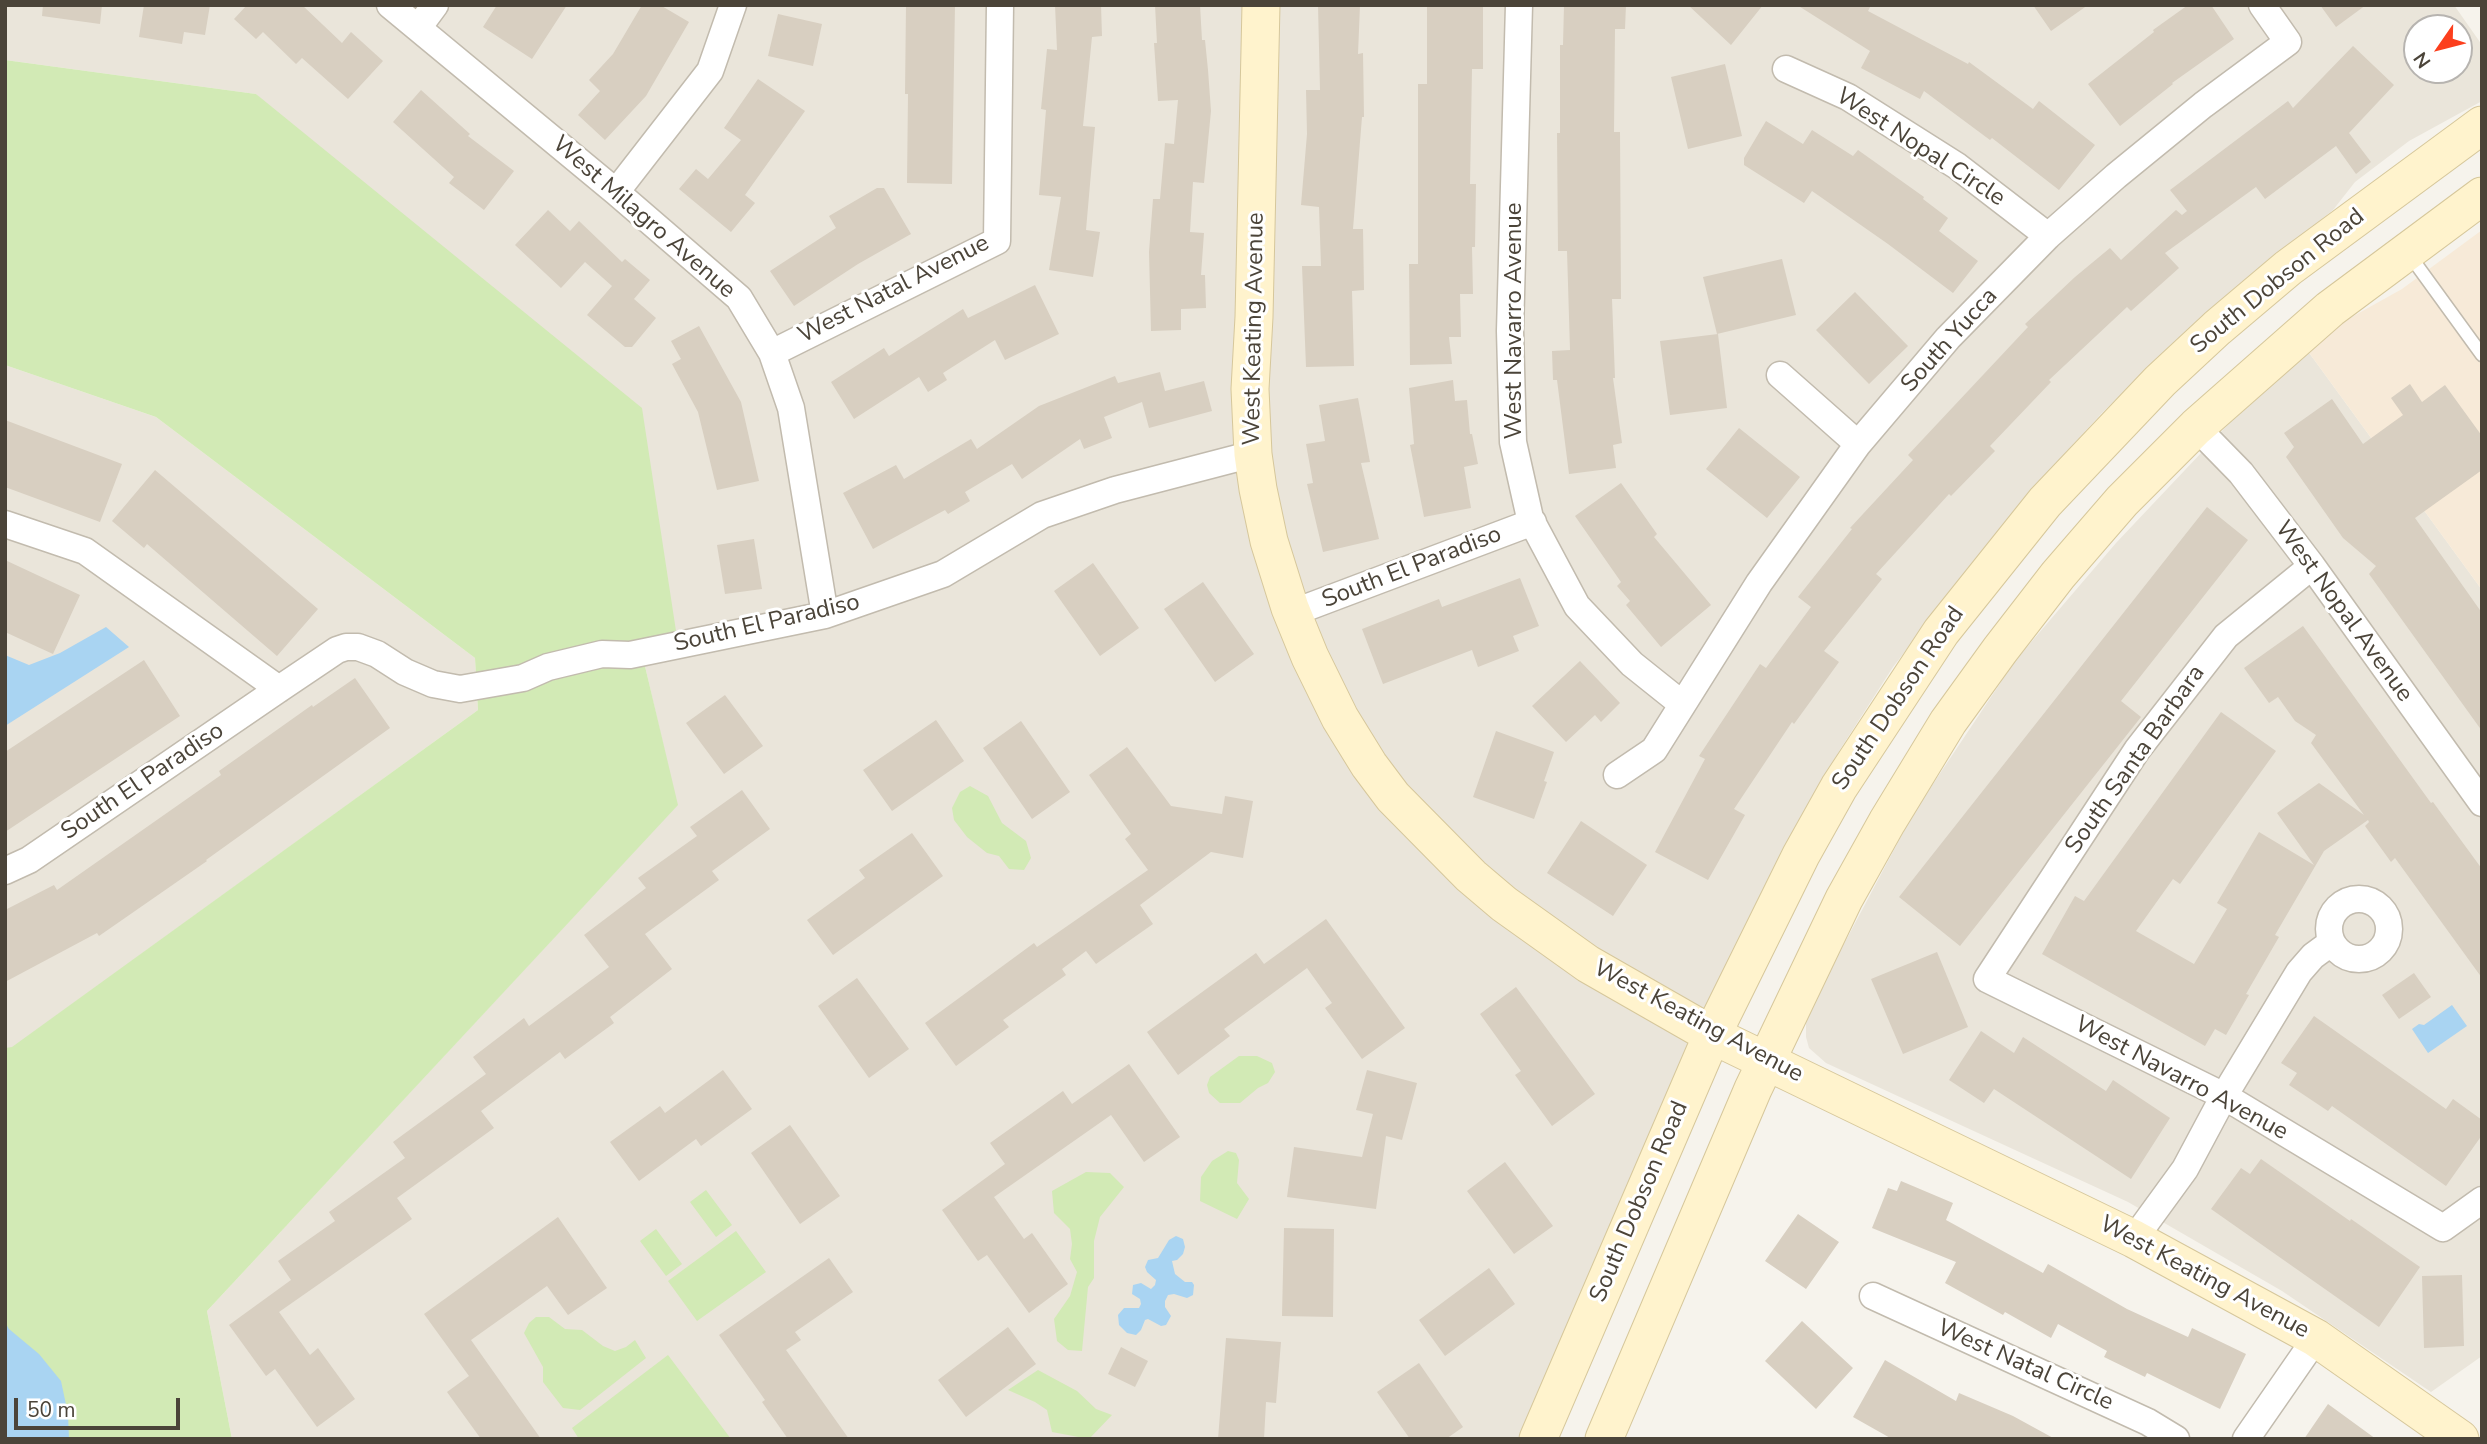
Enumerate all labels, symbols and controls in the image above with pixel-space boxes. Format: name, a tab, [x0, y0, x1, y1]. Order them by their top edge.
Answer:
north arrow	[2403, 14, 2473, 84]
text: N	[2408, 47, 2437, 73]
street label: West Nopal Circle	[1830, 83, 2010, 213]
street label: West Milagro Avenue	[545, 131, 741, 305]
street label: West Navarro Avenue	[1501, 202, 1529, 440]
street label: South Dobson Road	[2185, 203, 2371, 361]
street label: West Keating Avenue	[1239, 212, 1271, 446]
street label: West Natal Avenue	[794, 229, 994, 351]
street label: South Yucca	[1896, 283, 2004, 399]
street label: West Nopal Avenue	[2268, 516, 2418, 708]
street label: South El Paradiso	[1318, 521, 1506, 615]
street label: South El Paradiso	[671, 589, 863, 659]
street label: South Dobson Road	[1827, 602, 1971, 796]
street label: South Santa Barbara	[2060, 660, 2212, 860]
street label: South El Paradiso	[56, 717, 230, 847]
street label: West Keating Avenue	[1588, 954, 1808, 1090]
street label: West Navarro Avenue	[2070, 1011, 2292, 1147]
street label: South Dobson Road	[1585, 1097, 1695, 1307]
street label: West Keating Avenue	[2094, 1210, 2314, 1346]
street label: West Natal Circle	[1933, 1314, 2117, 1418]
scale bar	[18, 1384, 184, 1428]
text: 50 m	[27, 1396, 76, 1424]

